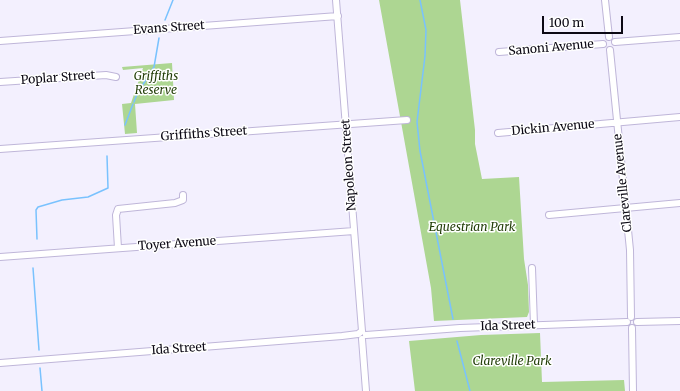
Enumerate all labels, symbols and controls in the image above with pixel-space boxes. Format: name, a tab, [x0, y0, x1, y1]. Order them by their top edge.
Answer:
scale bar	[544, 8, 625, 34]
text: 100 m	[549, 15, 584, 30]
street label: Evans Street	[133, 18, 205, 38]
street label: Sanoni Avenue	[508, 37, 594, 59]
street label: Poplar Street	[20, 68, 96, 88]
park label: Griffiths Reserve	[134, 70, 178, 98]
street label: Dickin Avenue	[511, 117, 595, 139]
street label: Napoleon Street	[339, 118, 359, 212]
street label: Griffiths Street	[160, 124, 248, 144]
street label: Clareville Avenue	[611, 133, 635, 233]
park label: Equestrian Park	[429, 221, 515, 235]
street label: Toyer Avenue	[137, 234, 217, 254]
street label: Ida Street	[480, 318, 536, 334]
street label: Ida Street	[151, 340, 207, 358]
park label: Clareville Park	[473, 355, 551, 369]

